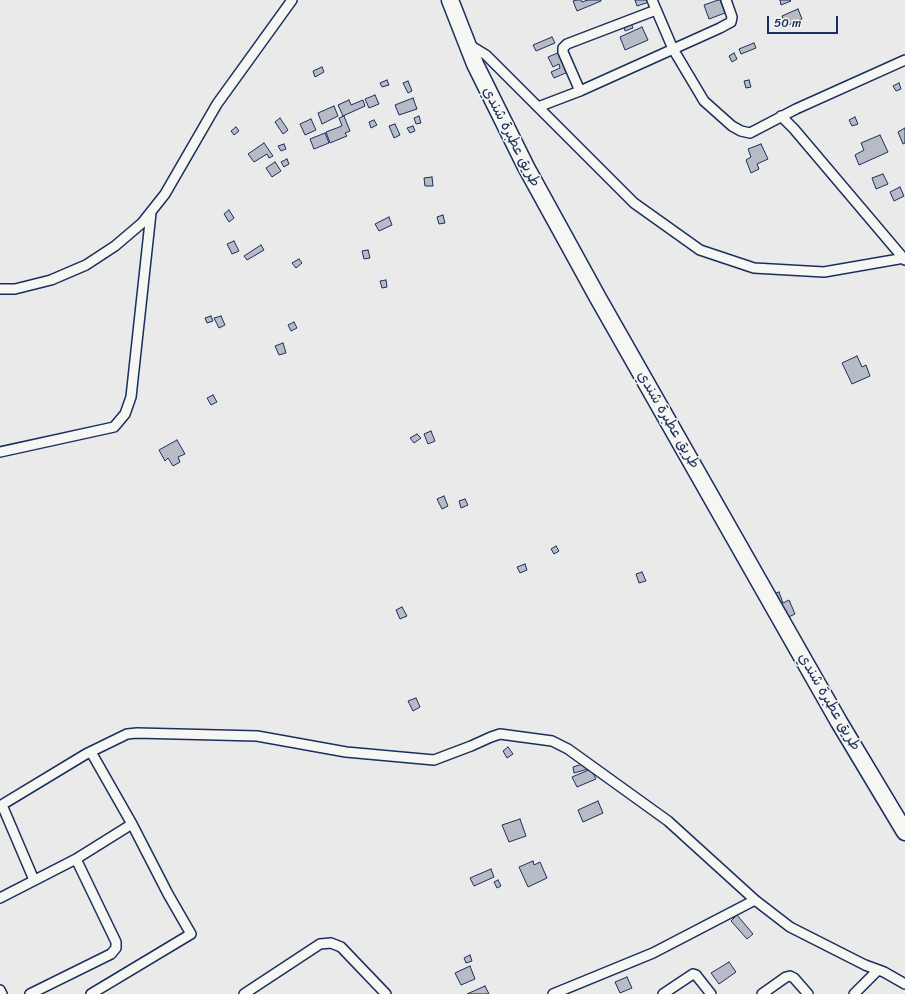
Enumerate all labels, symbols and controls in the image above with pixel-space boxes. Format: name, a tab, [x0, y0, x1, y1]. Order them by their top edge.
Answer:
scale bar	[769, 8, 840, 34]
text: 50 m	[774, 12, 801, 34]
street label: طريق عطبرة شندي	[478, 84, 544, 190]
street label: طريق عطبرة شندي	[633, 368, 703, 472]
street label: طريق عطبرة شندي	[794, 650, 864, 754]

